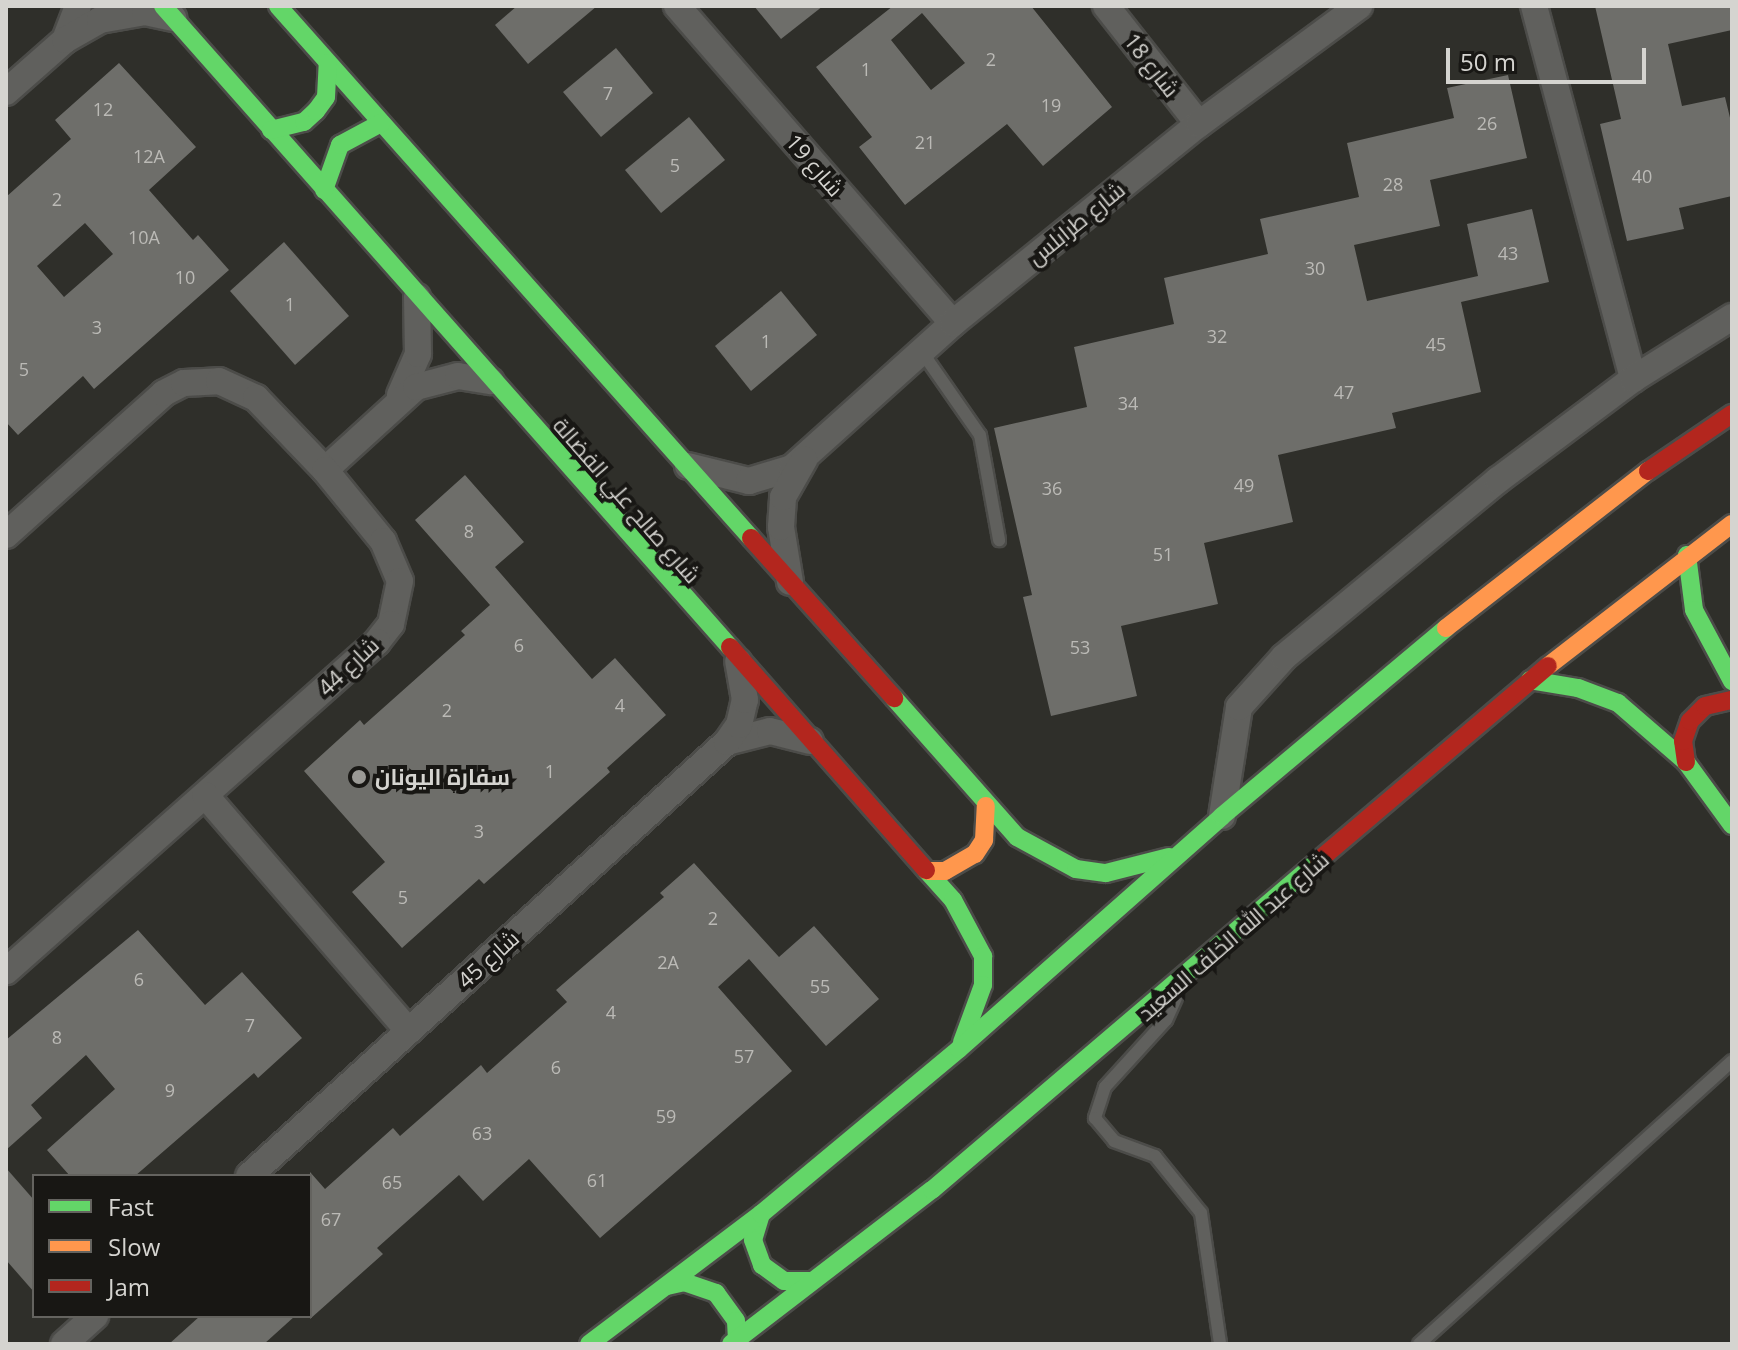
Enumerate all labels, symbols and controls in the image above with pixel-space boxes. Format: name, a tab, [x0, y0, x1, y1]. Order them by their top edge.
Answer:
street label: شارع 18	[1119, 28, 1185, 102]
scale bar	[1450, 32, 1650, 82]
text: 50 m	[1460, 45, 1516, 78]
house number: 2	[986, 48, 996, 70]
house number: 1	[861, 58, 871, 80]
house number: 7	[603, 82, 613, 104]
house number: 19	[1041, 94, 1061, 116]
house number: 12	[93, 98, 113, 120]
house number: 26	[1477, 112, 1497, 134]
street label: شارع 19	[781, 129, 849, 201]
house number: 21	[915, 131, 935, 153]
house number: 12A	[133, 145, 165, 167]
house number: 5	[670, 154, 680, 176]
house number: 40	[1632, 165, 1652, 187]
house number: 28	[1383, 173, 1403, 195]
street label: شارع طرابلس	[1022, 176, 1130, 270]
house number: 2	[52, 188, 62, 210]
house number: 10A	[128, 226, 160, 248]
house number: 43	[1498, 242, 1518, 264]
house number: 30	[1305, 257, 1325, 279]
house number: 10	[175, 266, 195, 288]
house number: 1	[285, 293, 295, 315]
house number: 3	[92, 316, 102, 338]
house number: 32	[1207, 325, 1227, 347]
house number: 1	[761, 330, 771, 352]
house number: 45	[1426, 333, 1446, 355]
house number: 5	[19, 358, 29, 380]
house number: 47	[1334, 381, 1354, 403]
house number: 34	[1118, 392, 1138, 414]
street label: شارع صالح علي الفضالة	[548, 412, 706, 588]
house number: 49	[1234, 474, 1254, 496]
house number: 36	[1042, 477, 1062, 499]
house number: 8	[464, 520, 474, 542]
house number: 51	[1153, 543, 1173, 565]
street label: شارع 44	[312, 631, 384, 701]
house number: 6	[514, 634, 524, 656]
house number: 53	[1070, 636, 1090, 658]
house number: 4	[615, 694, 625, 716]
house number: 2	[442, 699, 452, 721]
house number: 1	[545, 760, 555, 782]
place label: سفارة اليونان	[375, 764, 510, 790]
marker: سفارة اليونان	[350, 768, 368, 786]
house number: 3	[474, 820, 484, 842]
street label: شارع عبد الله الخلف السعيد	[1132, 846, 1334, 1026]
house number: 5	[398, 886, 408, 908]
house number: 2	[708, 907, 718, 929]
street label: شارع 45	[452, 925, 524, 993]
house number: 2A	[657, 951, 679, 973]
house number: 6	[134, 968, 144, 990]
house number: 55	[810, 975, 830, 997]
house number: 4	[606, 1001, 616, 1023]
house number: 7	[245, 1014, 255, 1036]
house number: 8	[52, 1026, 62, 1048]
house number: 57	[734, 1045, 754, 1067]
house number: 6	[551, 1056, 561, 1078]
house number: 9	[165, 1079, 175, 1101]
house number: 59	[656, 1105, 676, 1127]
house number: 63	[472, 1122, 492, 1144]
house number: 61	[587, 1169, 607, 1191]
house number: 65	[382, 1171, 402, 1193]
legend	[32, 1174, 312, 1318]
text: Fast	[108, 1190, 154, 1223]
house number: 67	[321, 1208, 341, 1230]
text: Slow	[108, 1230, 160, 1263]
text: Jam	[108, 1270, 150, 1303]

